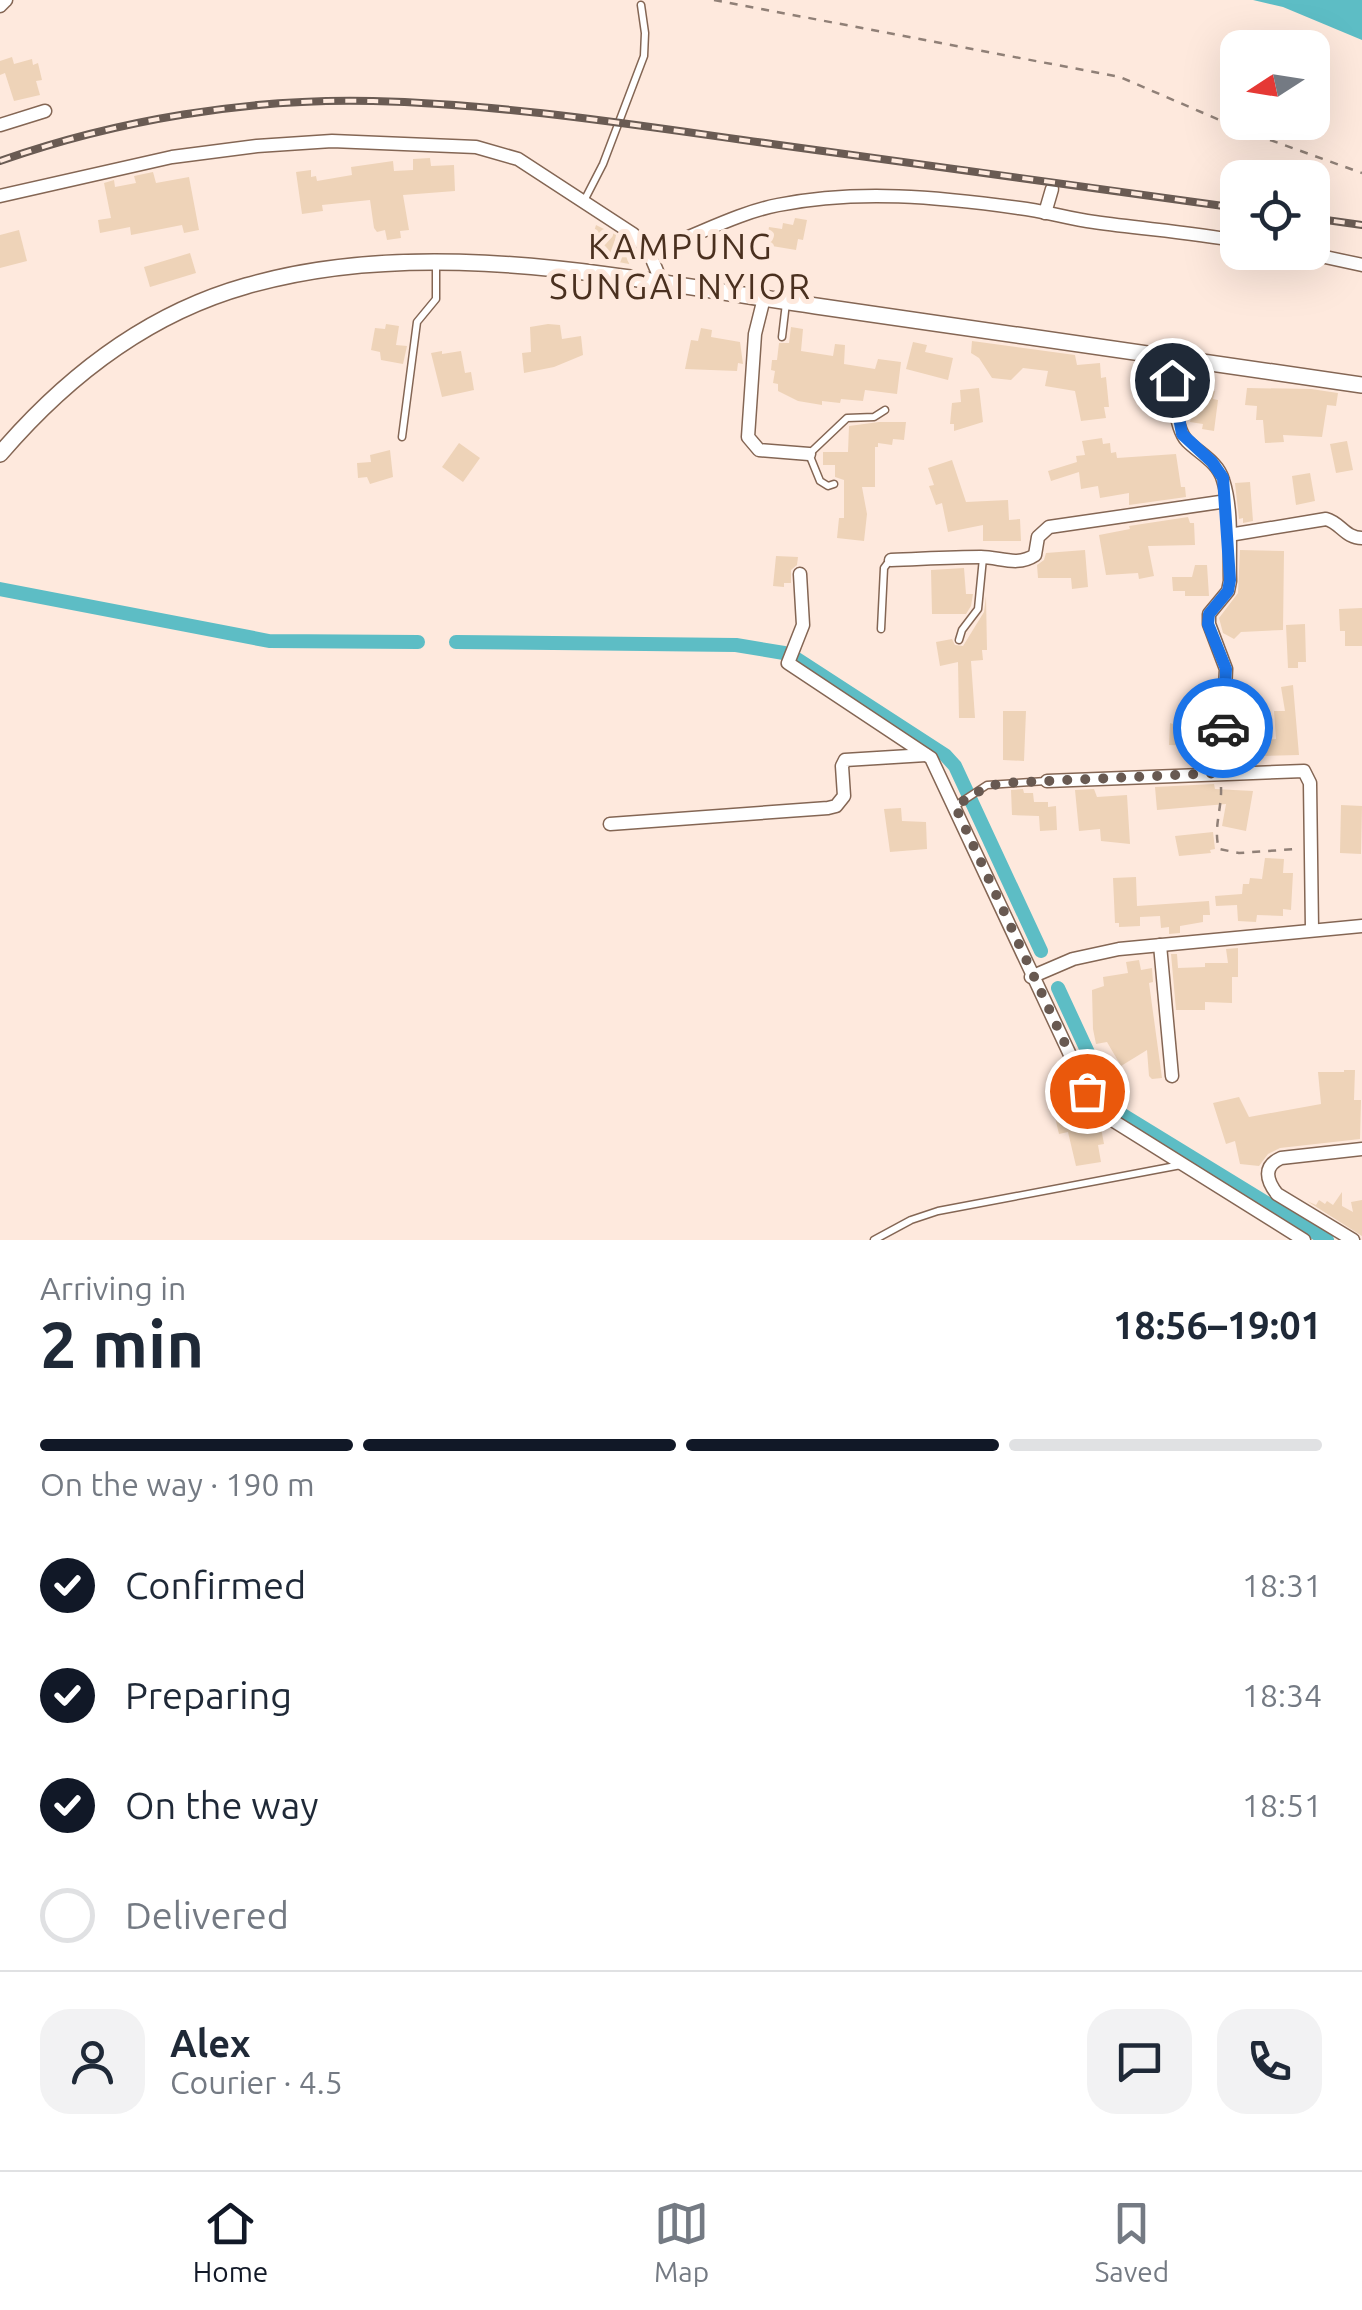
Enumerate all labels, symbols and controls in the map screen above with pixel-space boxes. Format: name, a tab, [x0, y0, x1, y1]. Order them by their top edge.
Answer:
north arrow	[1220, 30, 1330, 140]
map controls	[1220, 30, 1330, 270]
button: locate	[1220, 160, 1330, 270]
district label: KAMPUNG SUNGAI NYIOR	[549, 226, 813, 306]
pin	[1130, 338, 1215, 423]
icon: home	[1145, 353, 1200, 408]
courier	[1173, 678, 1273, 778]
icon: car	[1196, 701, 1251, 756]
pin	[1045, 1049, 1130, 1134]
icon: bag	[1060, 1064, 1115, 1119]
text: Arriving in	[40, 1270, 186, 1306]
text: 18:56–19:01	[1113, 1304, 1322, 1346]
text: 2 min	[40, 1307, 204, 1380]
text: On the way · 190 m	[40, 1466, 315, 1502]
icon: check	[40, 1558, 95, 1613]
text: Confirmed	[125, 1564, 306, 1606]
text: 18:31	[1242, 1567, 1322, 1603]
icon: check	[40, 1668, 95, 1723]
text: Preparing	[125, 1674, 292, 1716]
text: 18:34	[1242, 1677, 1322, 1713]
icon: check	[40, 1778, 95, 1833]
text: On the way	[125, 1784, 318, 1826]
text: 18:51	[1242, 1787, 1322, 1823]
text: Delivered	[125, 1894, 289, 1936]
button: person	[40, 2009, 145, 2114]
button: chat	[1087, 2009, 1192, 2114]
button: phone	[1217, 2009, 1322, 2114]
text: Alex	[170, 2022, 251, 2064]
text: Courier · 4.5	[170, 2064, 343, 2100]
tab: Home	[193, 2196, 268, 2287]
tab: Map	[654, 2196, 709, 2287]
tab: Saved	[1095, 2196, 1169, 2287]

